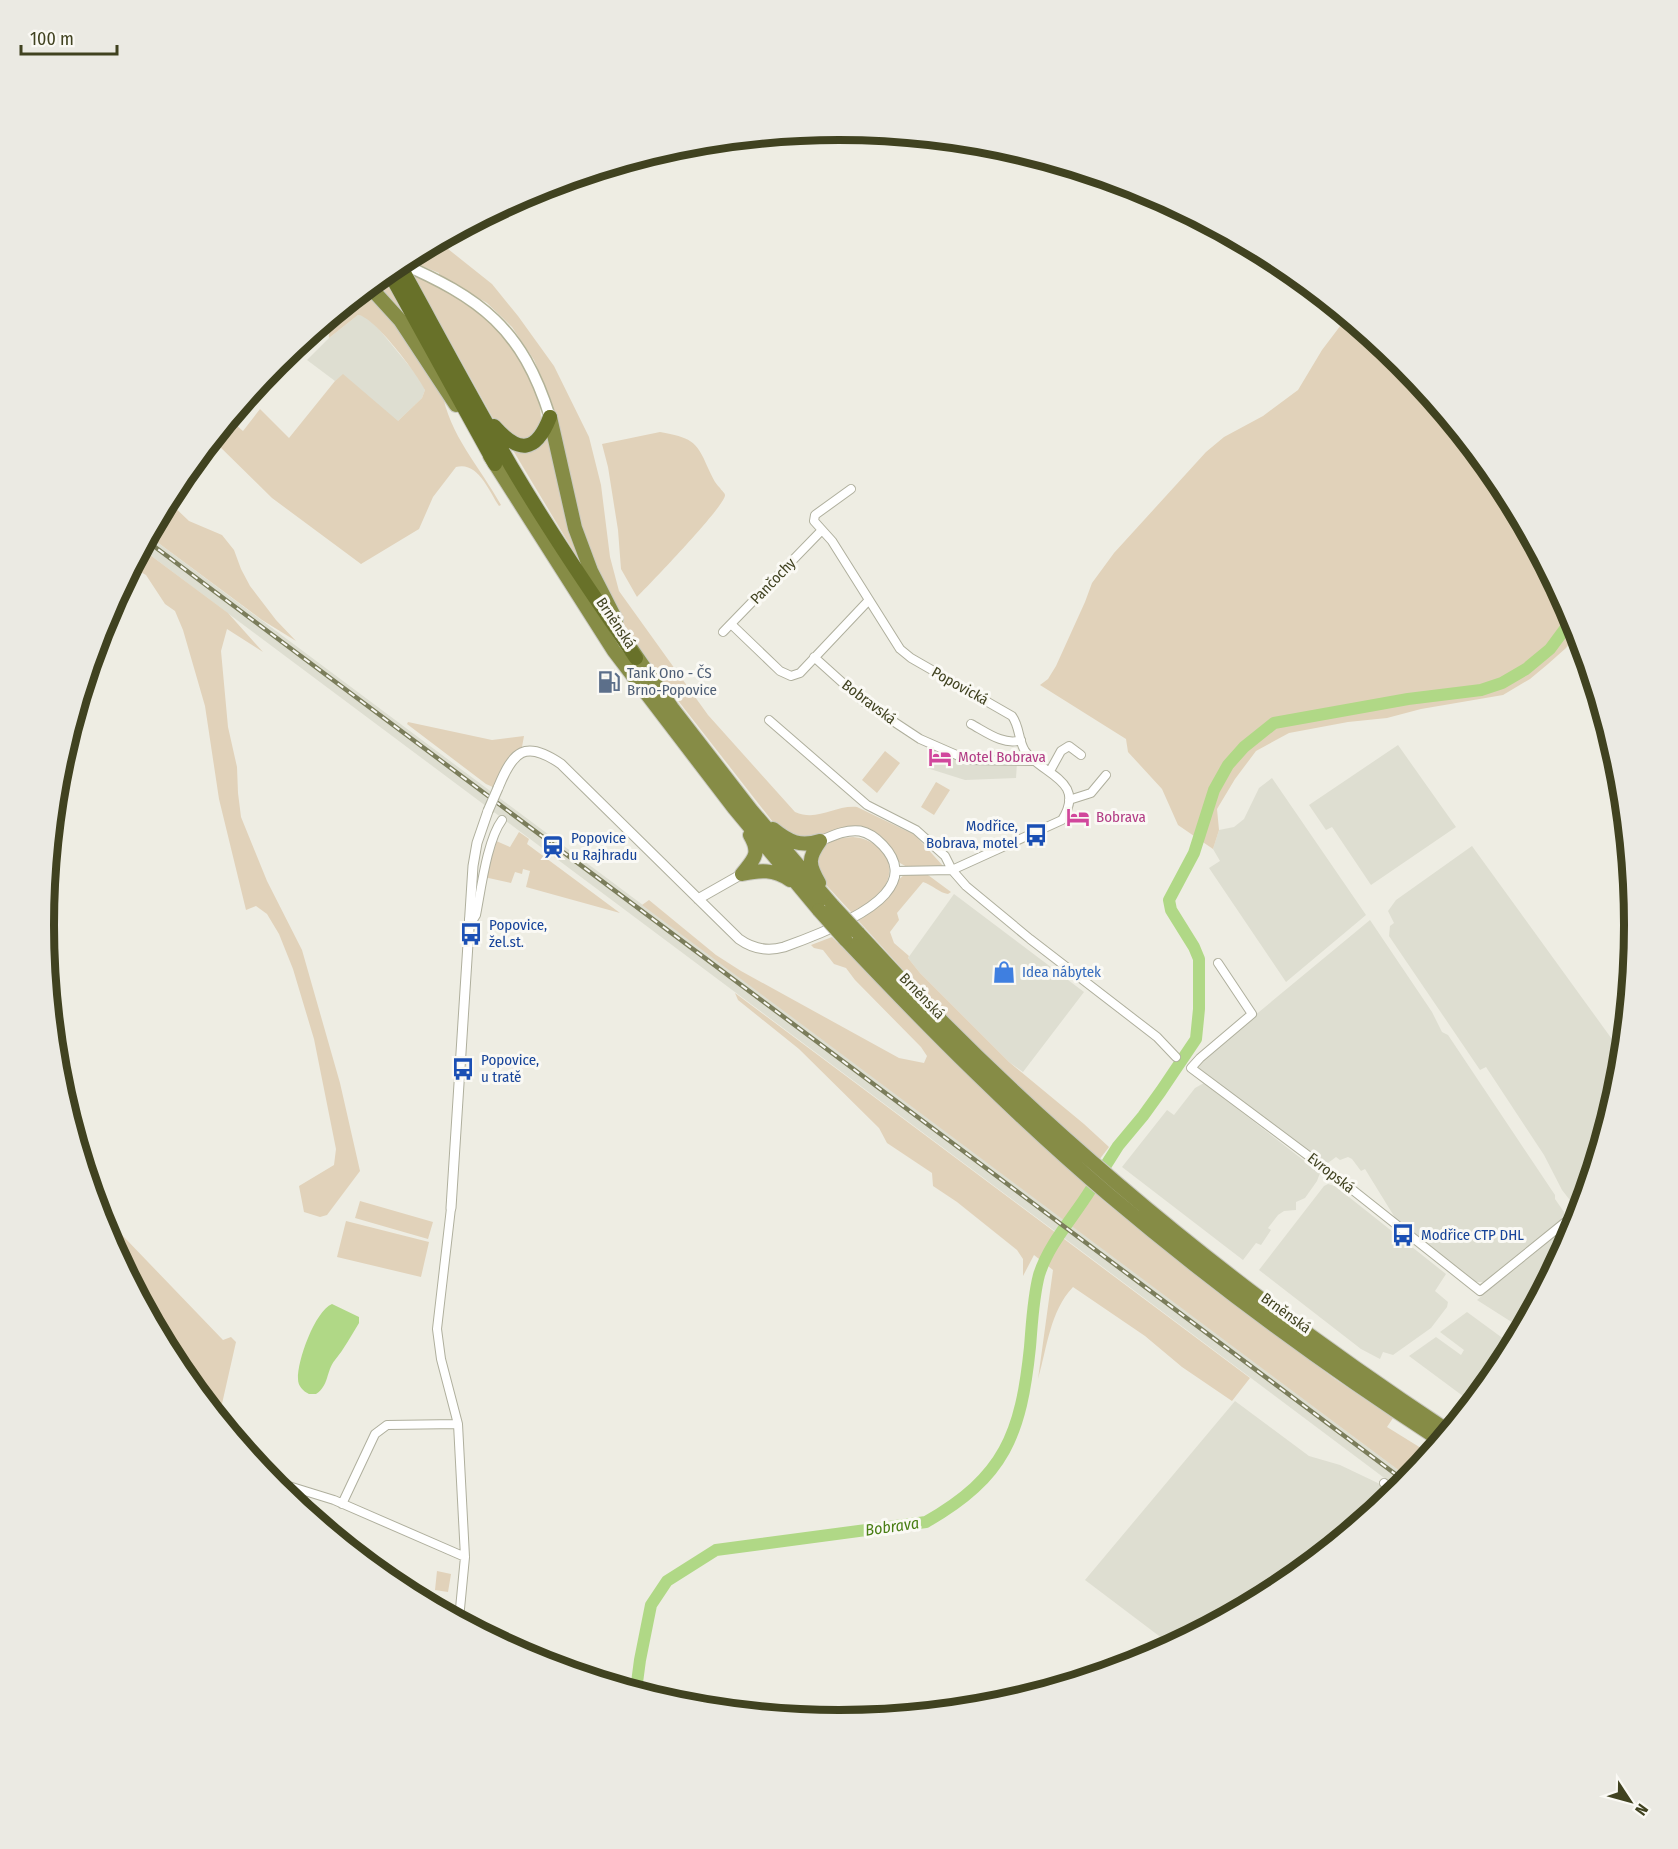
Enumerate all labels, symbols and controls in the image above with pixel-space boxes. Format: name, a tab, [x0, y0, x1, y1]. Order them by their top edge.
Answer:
scale bar	[21, 18, 117, 56]
text: 100 m	[30, 28, 74, 50]
street label: Pančochy	[747, 554, 800, 608]
street label: Brněnská	[593, 594, 639, 652]
street label: Popovická	[928, 663, 992, 709]
place label: Tank Ono - ČS Brno-Popovice	[627, 664, 717, 699]
fuel station icon: Tank Ono - ČS Brno-Popovice	[596, 669, 622, 695]
street label: Bobravská	[838, 676, 900, 728]
hotel icon: Motel Bobrava	[927, 744, 953, 770]
place label: Motel Bobrava	[958, 748, 1046, 766]
hotel icon: Bobrava	[1065, 804, 1091, 830]
place label: Bobrava	[1096, 808, 1146, 826]
place label: Modřice, Bobrava, motel	[926, 817, 1018, 852]
bus stop icon: Modřice, Bobrava, motel	[1023, 822, 1049, 848]
place label: Popovice u Rajhradu	[571, 829, 637, 864]
station icon: Popovice u Rajhradu	[540, 834, 566, 860]
place label: Popovice, žel.st.	[489, 916, 547, 951]
bus stop icon: Popovice, žel.st.	[458, 921, 484, 947]
shop icon: Idea nábytek	[991, 959, 1017, 985]
place label: Idea nábytek	[1022, 963, 1101, 981]
street label: Brněnská	[896, 969, 948, 1023]
place label: Popovice, u tratě	[481, 1051, 539, 1086]
bus stop icon: Popovice, u tratě	[450, 1056, 476, 1082]
street label: Evropská	[1304, 1149, 1358, 1197]
bus stop icon: Modřice CTP DHL	[1390, 1222, 1416, 1248]
place label: Modřice CTP DHL	[1421, 1226, 1524, 1244]
street label: Brněnská	[1258, 1289, 1314, 1337]
water label: Bobrava	[864, 1513, 920, 1540]
north arrow	[1600, 1771, 1660, 1831]
text: N	[1631, 1800, 1652, 1819]

